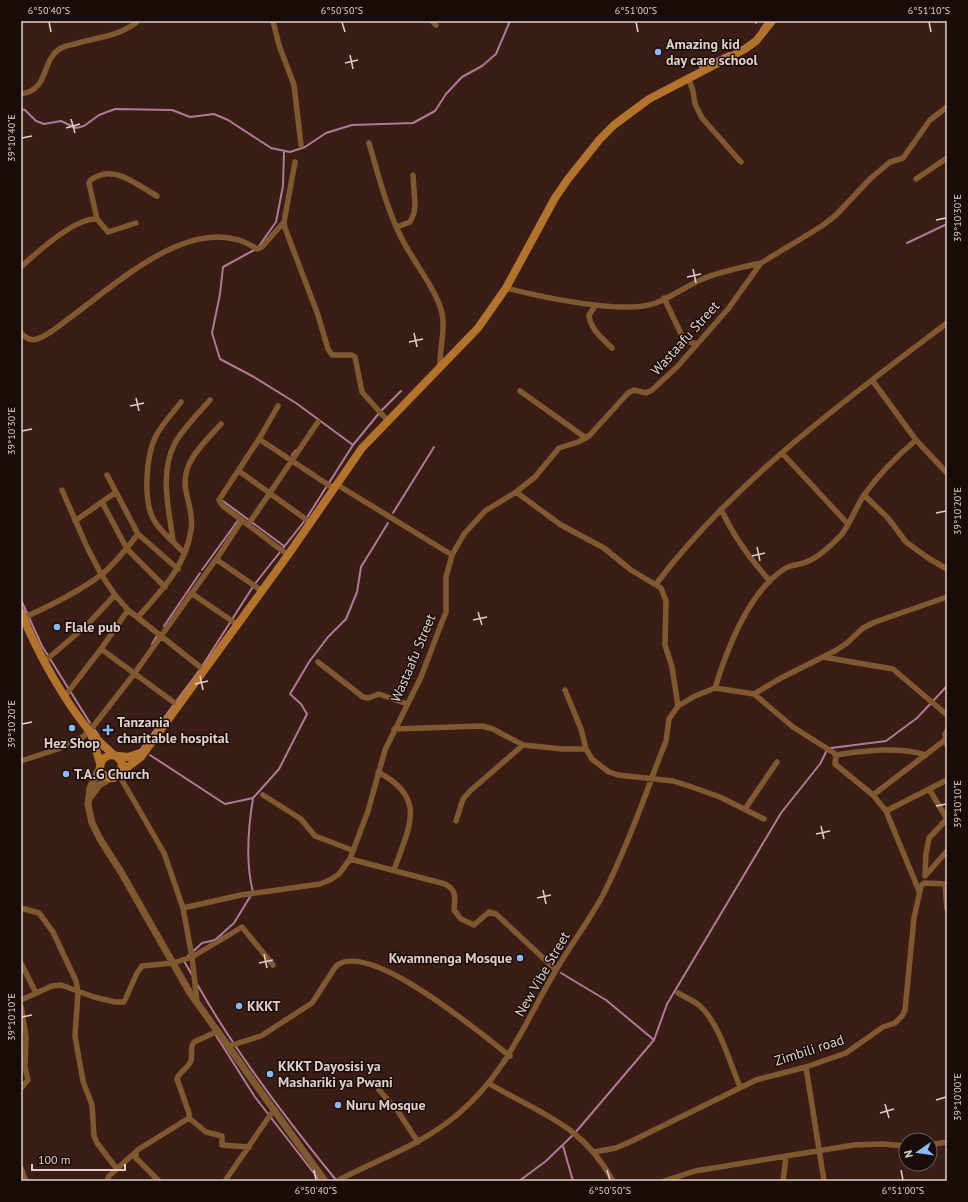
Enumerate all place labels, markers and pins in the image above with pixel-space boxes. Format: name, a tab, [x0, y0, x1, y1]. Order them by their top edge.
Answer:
place label: Amazing kid day care school	[666, 35, 758, 69]
marker: Amazing kid day care school	[653, 47, 663, 57]
place label: Flale pub	[65, 618, 121, 636]
marker: Flale pub	[52, 622, 62, 632]
place label: Tanzania charitable hospital	[117, 713, 230, 747]
marker: Hez Shop	[67, 723, 77, 733]
marker: Tanzania charitable hospital	[102, 724, 114, 736]
place label: Hez Shop	[44, 734, 100, 752]
place label: T.A.G Church	[74, 765, 149, 783]
marker: T.A.G Church	[61, 769, 71, 779]
place label: Kwamnenga Mosque	[389, 949, 512, 967]
marker: Kwamnenga Mosque	[515, 953, 525, 963]
place label: KKKT	[247, 997, 280, 1015]
marker: KKKT	[234, 1001, 244, 1011]
place label: KKKT Dayosisi ya Mashariki ya Pwani	[278, 1057, 393, 1091]
marker: KKKT Dayosisi ya Mashariki ya Pwani	[265, 1069, 275, 1079]
place label: Nuru Mosque	[346, 1096, 426, 1114]
marker: Nuru Mosque	[333, 1100, 343, 1110]

